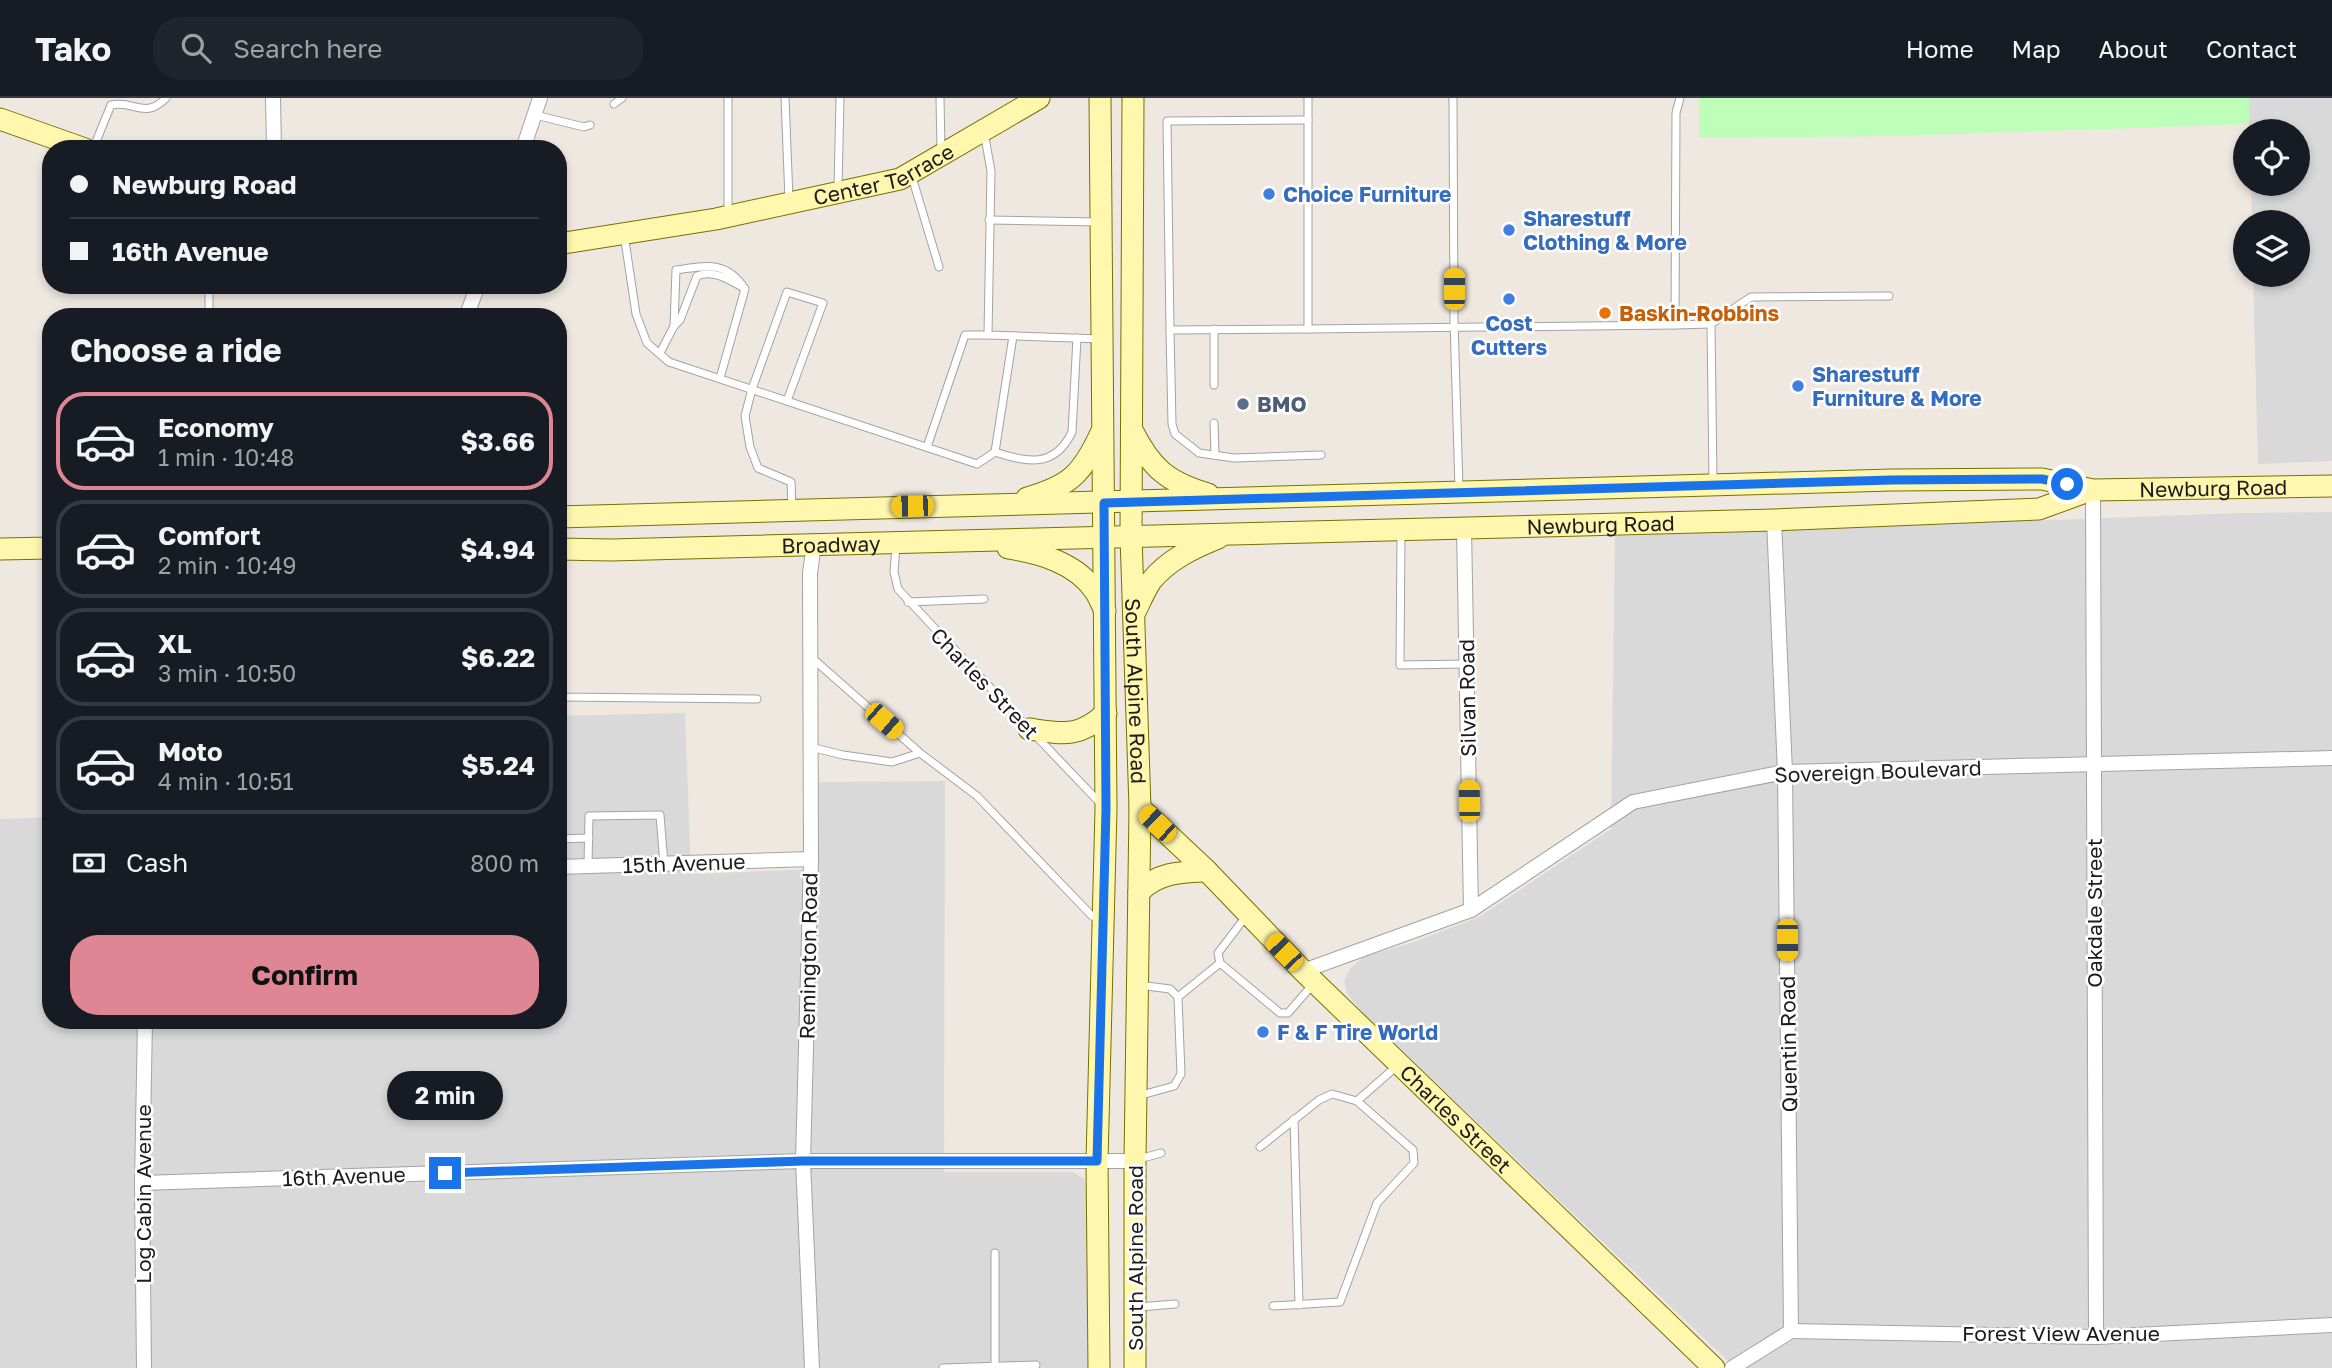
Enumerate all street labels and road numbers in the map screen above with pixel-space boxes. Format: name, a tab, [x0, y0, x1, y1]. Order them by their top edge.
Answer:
street label: Center Terrace	[811, 138, 958, 210]
street label: Newburg Road	[2139, 474, 2288, 502]
street label: Newburg Road	[1526, 510, 1675, 539]
street label: Broadway	[781, 530, 881, 559]
street label: South Alpine Road	[1120, 597, 1152, 784]
street label: Charles Street	[925, 622, 1045, 744]
street label: Silvan Road	[1453, 639, 1481, 757]
street label: Sovereign Boulevard	[1774, 754, 1982, 788]
street label: Oakdale Street	[2081, 838, 2107, 988]
street label: 15th Avenue	[622, 848, 746, 878]
street label: Remington Road	[794, 872, 822, 1040]
street label: Quentin Road	[1774, 975, 1802, 1113]
street label: Charles Street	[1395, 1059, 1517, 1178]
street label: Log Cabin Avenue	[130, 1104, 156, 1284]
street label: 16th Avenue	[282, 1161, 406, 1191]
street label: South Alpine Road	[1122, 1165, 1148, 1351]
street label: Forest View Avenue	[1962, 1320, 2160, 1346]

